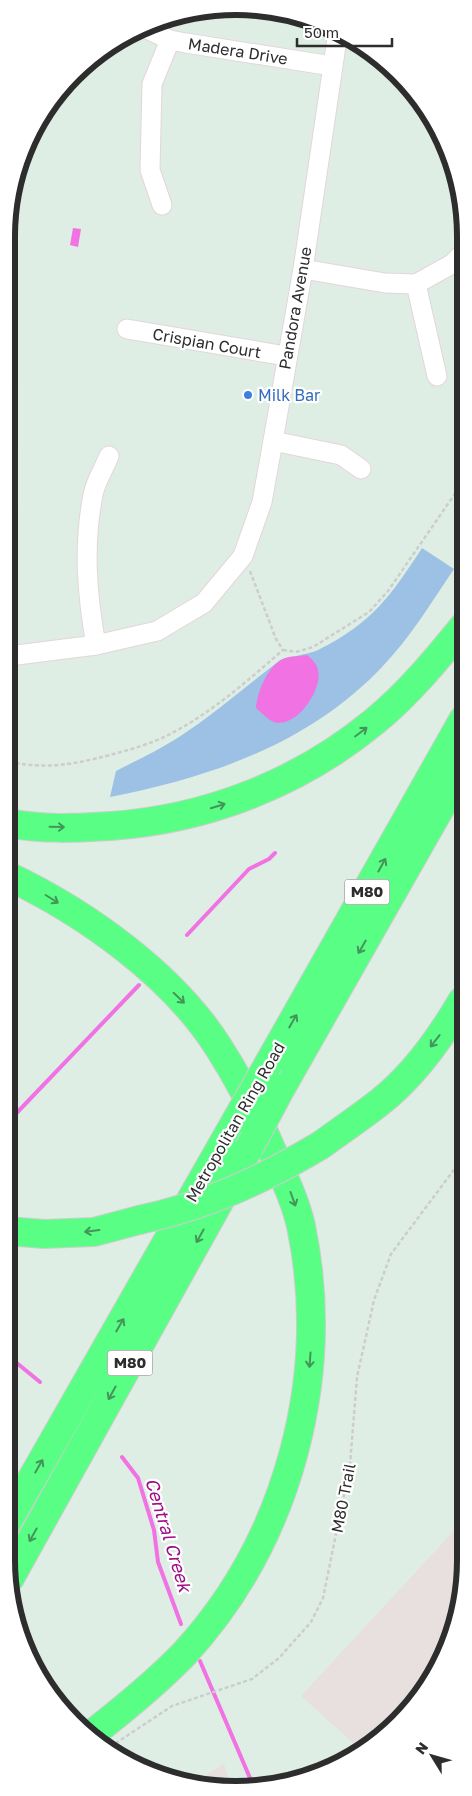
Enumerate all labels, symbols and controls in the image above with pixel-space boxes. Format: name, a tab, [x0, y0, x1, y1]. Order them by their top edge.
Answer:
scale bar	[297, 15, 392, 47]
text: 50 m	[304, 23, 339, 41]
street label: Madera Drive	[187, 33, 289, 69]
street label: Pandora Avenue	[274, 245, 316, 371]
street label: Crispian Court	[151, 324, 263, 362]
place label: Milk Bar	[258, 385, 320, 405]
marker: Milk Bar	[242, 389, 254, 401]
one-way arrow	[354, 727, 368, 737]
one-way arrow	[209, 801, 225, 811]
one-way arrow	[48, 822, 65, 832]
one-way arrow	[377, 857, 387, 872]
road number: M80	[344, 880, 390, 904]
one-way arrow	[44, 894, 58, 904]
one-way arrow	[357, 940, 367, 955]
one-way arrow	[173, 992, 185, 1005]
one-way arrow	[289, 1015, 299, 1029]
one-way arrow	[430, 1035, 441, 1048]
street label: Metropolitan Ring Road	[181, 1038, 289, 1206]
one-way arrow	[289, 1191, 298, 1207]
one-way arrow	[84, 1226, 100, 1236]
one-way arrow	[195, 1228, 204, 1243]
one-way arrow	[115, 1318, 125, 1332]
road number: M80	[108, 1350, 152, 1376]
one-way arrow	[305, 1352, 314, 1368]
one-way arrow	[107, 1386, 117, 1400]
one-way arrow	[35, 1459, 44, 1474]
street label: M80 Trail	[326, 1462, 360, 1534]
water label: Central Creek	[141, 1475, 197, 1596]
one-way arrow	[28, 1528, 38, 1542]
north arrow	[407, 1731, 457, 1781]
text: N	[411, 1739, 431, 1757]

